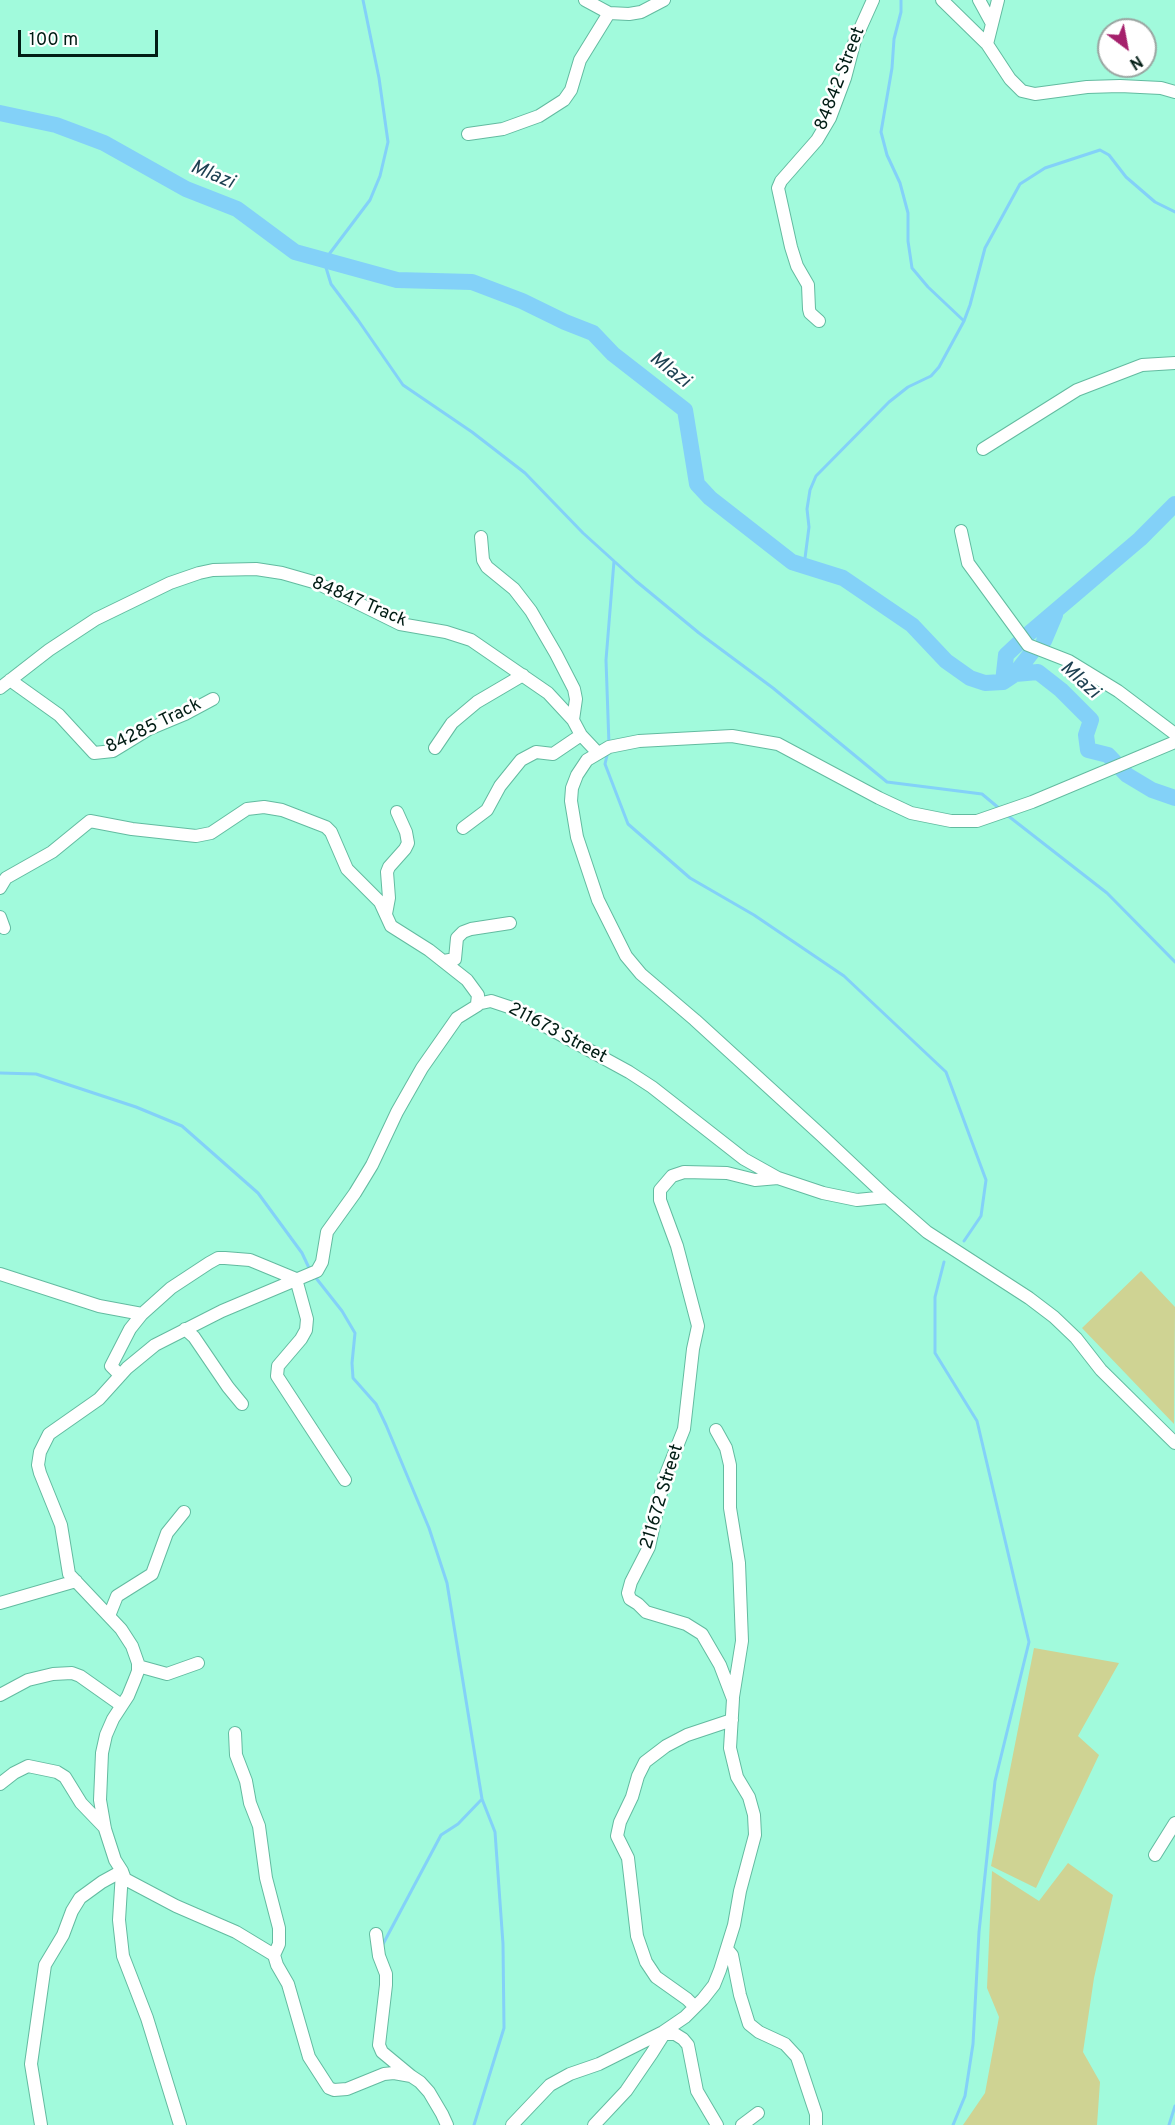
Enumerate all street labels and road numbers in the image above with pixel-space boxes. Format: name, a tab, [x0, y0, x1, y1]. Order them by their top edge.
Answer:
street label: 84842 Street	[811, 24, 871, 134]
street label: 84847 Track	[308, 573, 410, 633]
street label: 84285 Track	[103, 695, 205, 759]
street label: 211673 Street	[504, 999, 610, 1069]
street label: 211672 Street	[637, 1442, 689, 1552]

